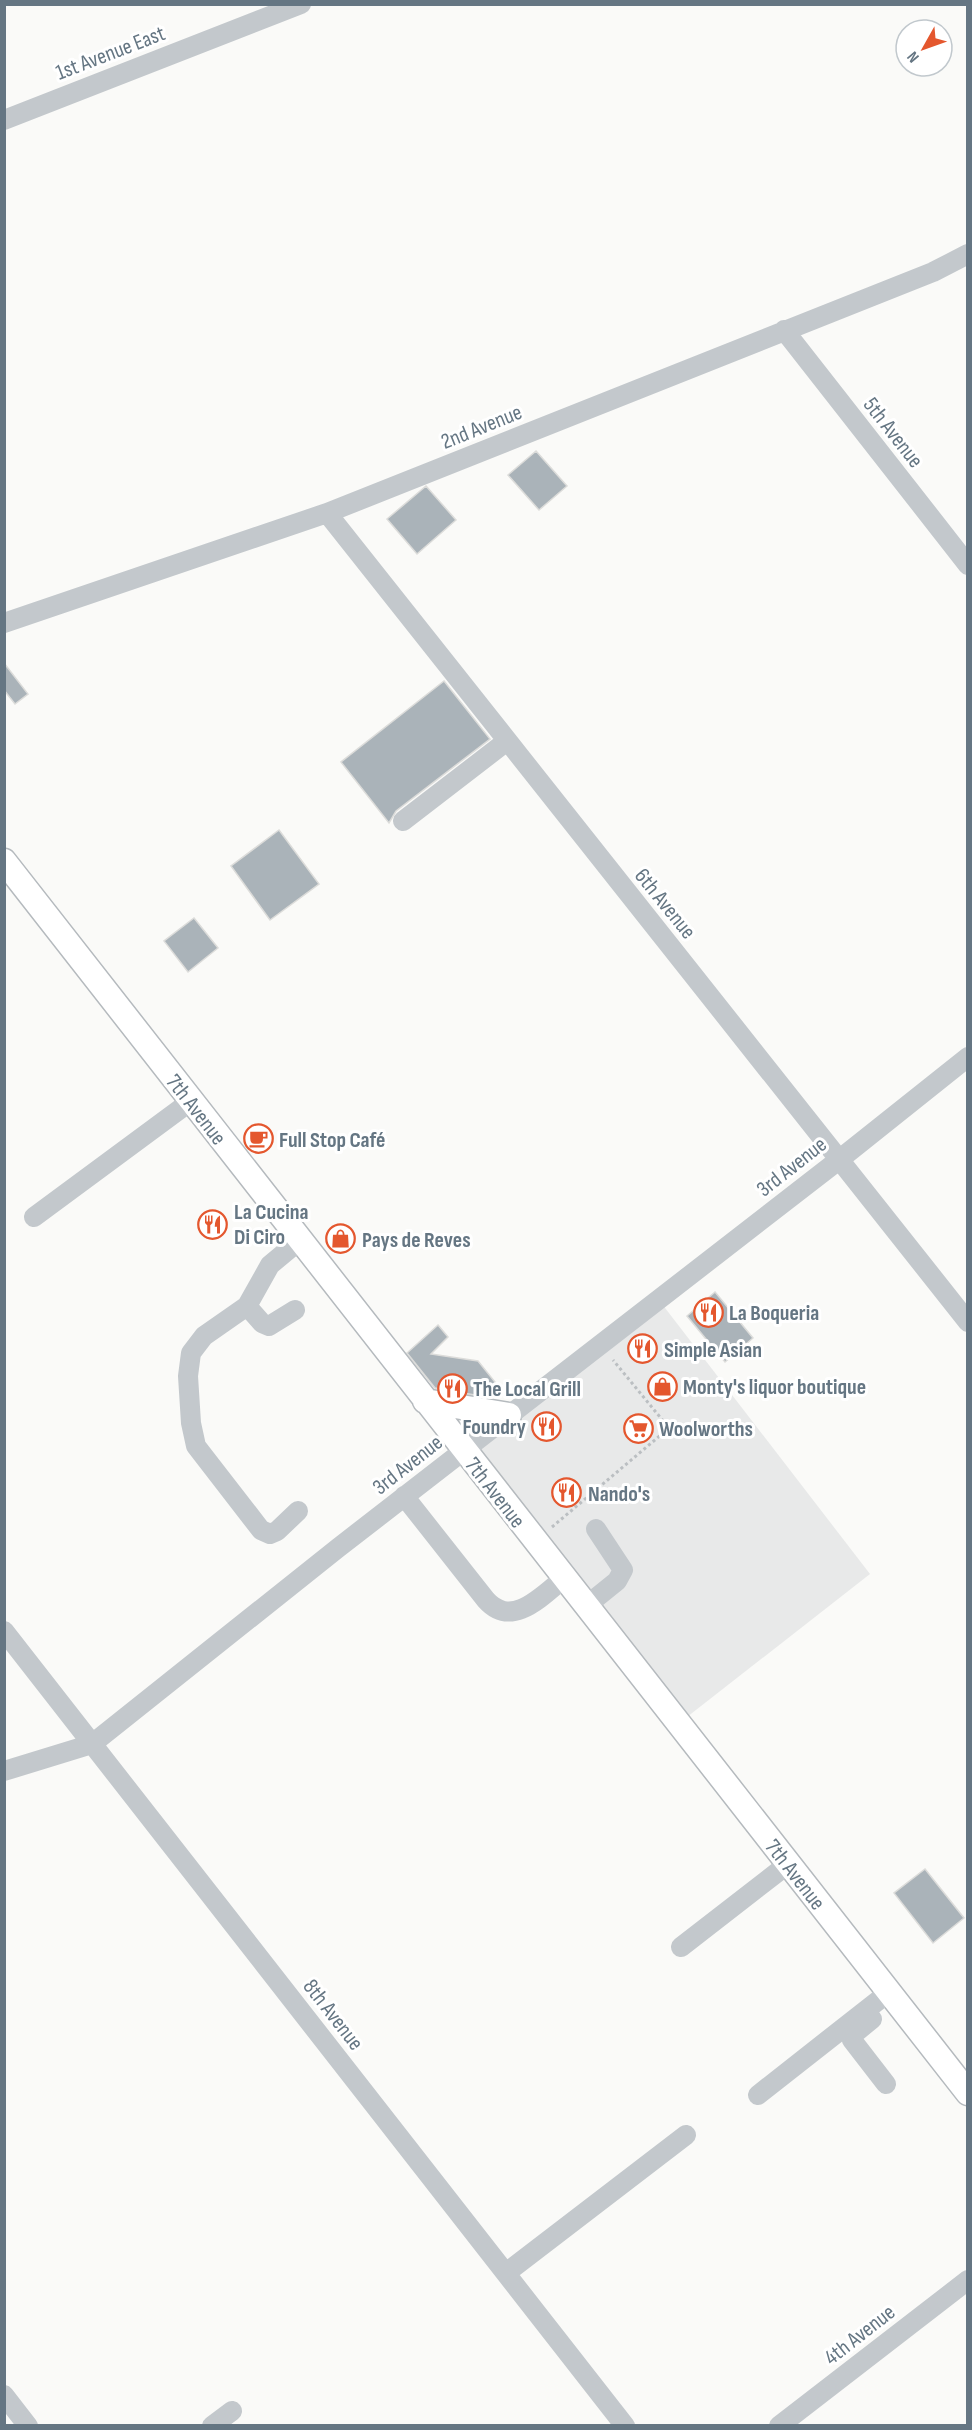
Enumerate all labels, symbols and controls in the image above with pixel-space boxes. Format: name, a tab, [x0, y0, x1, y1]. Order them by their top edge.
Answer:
north arrow	[894, 18, 954, 78]
street label: 1st Avenue East	[52, 20, 169, 87]
text: N	[904, 47, 924, 66]
street label: 5th Avenue	[857, 392, 929, 474]
street label: 2nd Avenue	[437, 399, 526, 456]
street label: 6th Avenue	[628, 863, 701, 945]
street label: 7th Avenue	[160, 1069, 232, 1151]
cafe icon: Full Stop Café	[242, 1123, 274, 1155]
place label: Full Stop Café	[279, 1127, 386, 1154]
street label: 3rd Avenue	[751, 1131, 832, 1203]
place label: La Cucina Di Ciro	[234, 1199, 309, 1251]
restaurant icon: La Cucina Di Ciro	[197, 1208, 229, 1240]
shop icon: Pays de Reves	[325, 1223, 357, 1255]
place label: Pays de Reves	[362, 1227, 471, 1254]
restaurant icon: La Boqueria	[692, 1296, 724, 1328]
place label: La Boqueria	[729, 1300, 819, 1327]
restaurant icon: Simple Asian	[627, 1333, 659, 1365]
place label: Simple Asian	[664, 1337, 762, 1364]
shop icon: Monty's liquor boutique	[646, 1370, 678, 1402]
restaurant icon: The Local Grill	[436, 1372, 468, 1404]
place label: Monty's liquor boutique	[683, 1374, 866, 1401]
place label: The Local Grill	[473, 1376, 581, 1403]
restaurant icon: Foundry	[531, 1410, 563, 1442]
supermarket icon: Woolworths	[622, 1412, 654, 1444]
place label: Foundry	[463, 1414, 526, 1441]
place label: Woolworths	[659, 1416, 753, 1443]
street label: 3rd Avenue	[367, 1429, 448, 1501]
street label: 7th Avenue	[459, 1452, 531, 1534]
restaurant icon: Nando's	[551, 1477, 583, 1509]
place label: Nando's	[588, 1481, 650, 1508]
street label: 7th Avenue	[759, 1834, 831, 1916]
street label: 8th Avenue	[297, 1974, 369, 2056]
street label: 4th Avenue	[819, 2299, 901, 2371]

